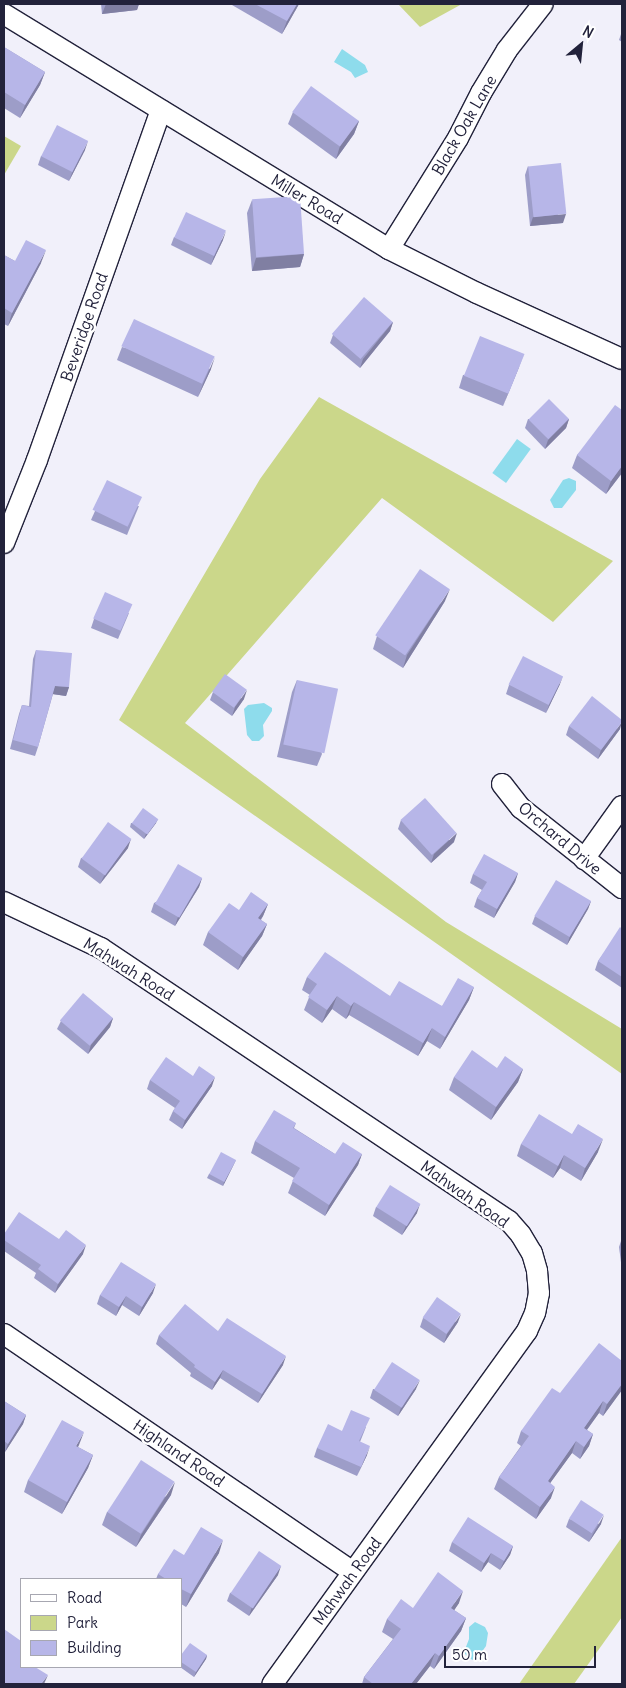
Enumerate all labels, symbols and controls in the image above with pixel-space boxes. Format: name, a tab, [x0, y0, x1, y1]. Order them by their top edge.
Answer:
north arrow	[556, 20, 606, 70]
text: N	[580, 22, 597, 42]
street label: Black Oak Lane	[428, 72, 500, 178]
street label: Miller Road	[268, 170, 346, 228]
street label: Beveridge Road	[56, 270, 112, 384]
street label: Orchard Drive	[514, 798, 606, 878]
street label: Mahwah Road	[80, 933, 178, 1005]
street label: Mahwah Road	[417, 1156, 513, 1232]
street label: Highland Road	[130, 1415, 228, 1491]
street label: Mahwah Road	[309, 1534, 385, 1628]
legend	[20, 1578, 182, 1668]
text: Road	[67, 1588, 102, 1607]
text: Park	[67, 1613, 98, 1632]
scale bar	[446, 1636, 598, 1668]
text: Building	[67, 1638, 122, 1657]
text: 50 m	[452, 1645, 487, 1664]

